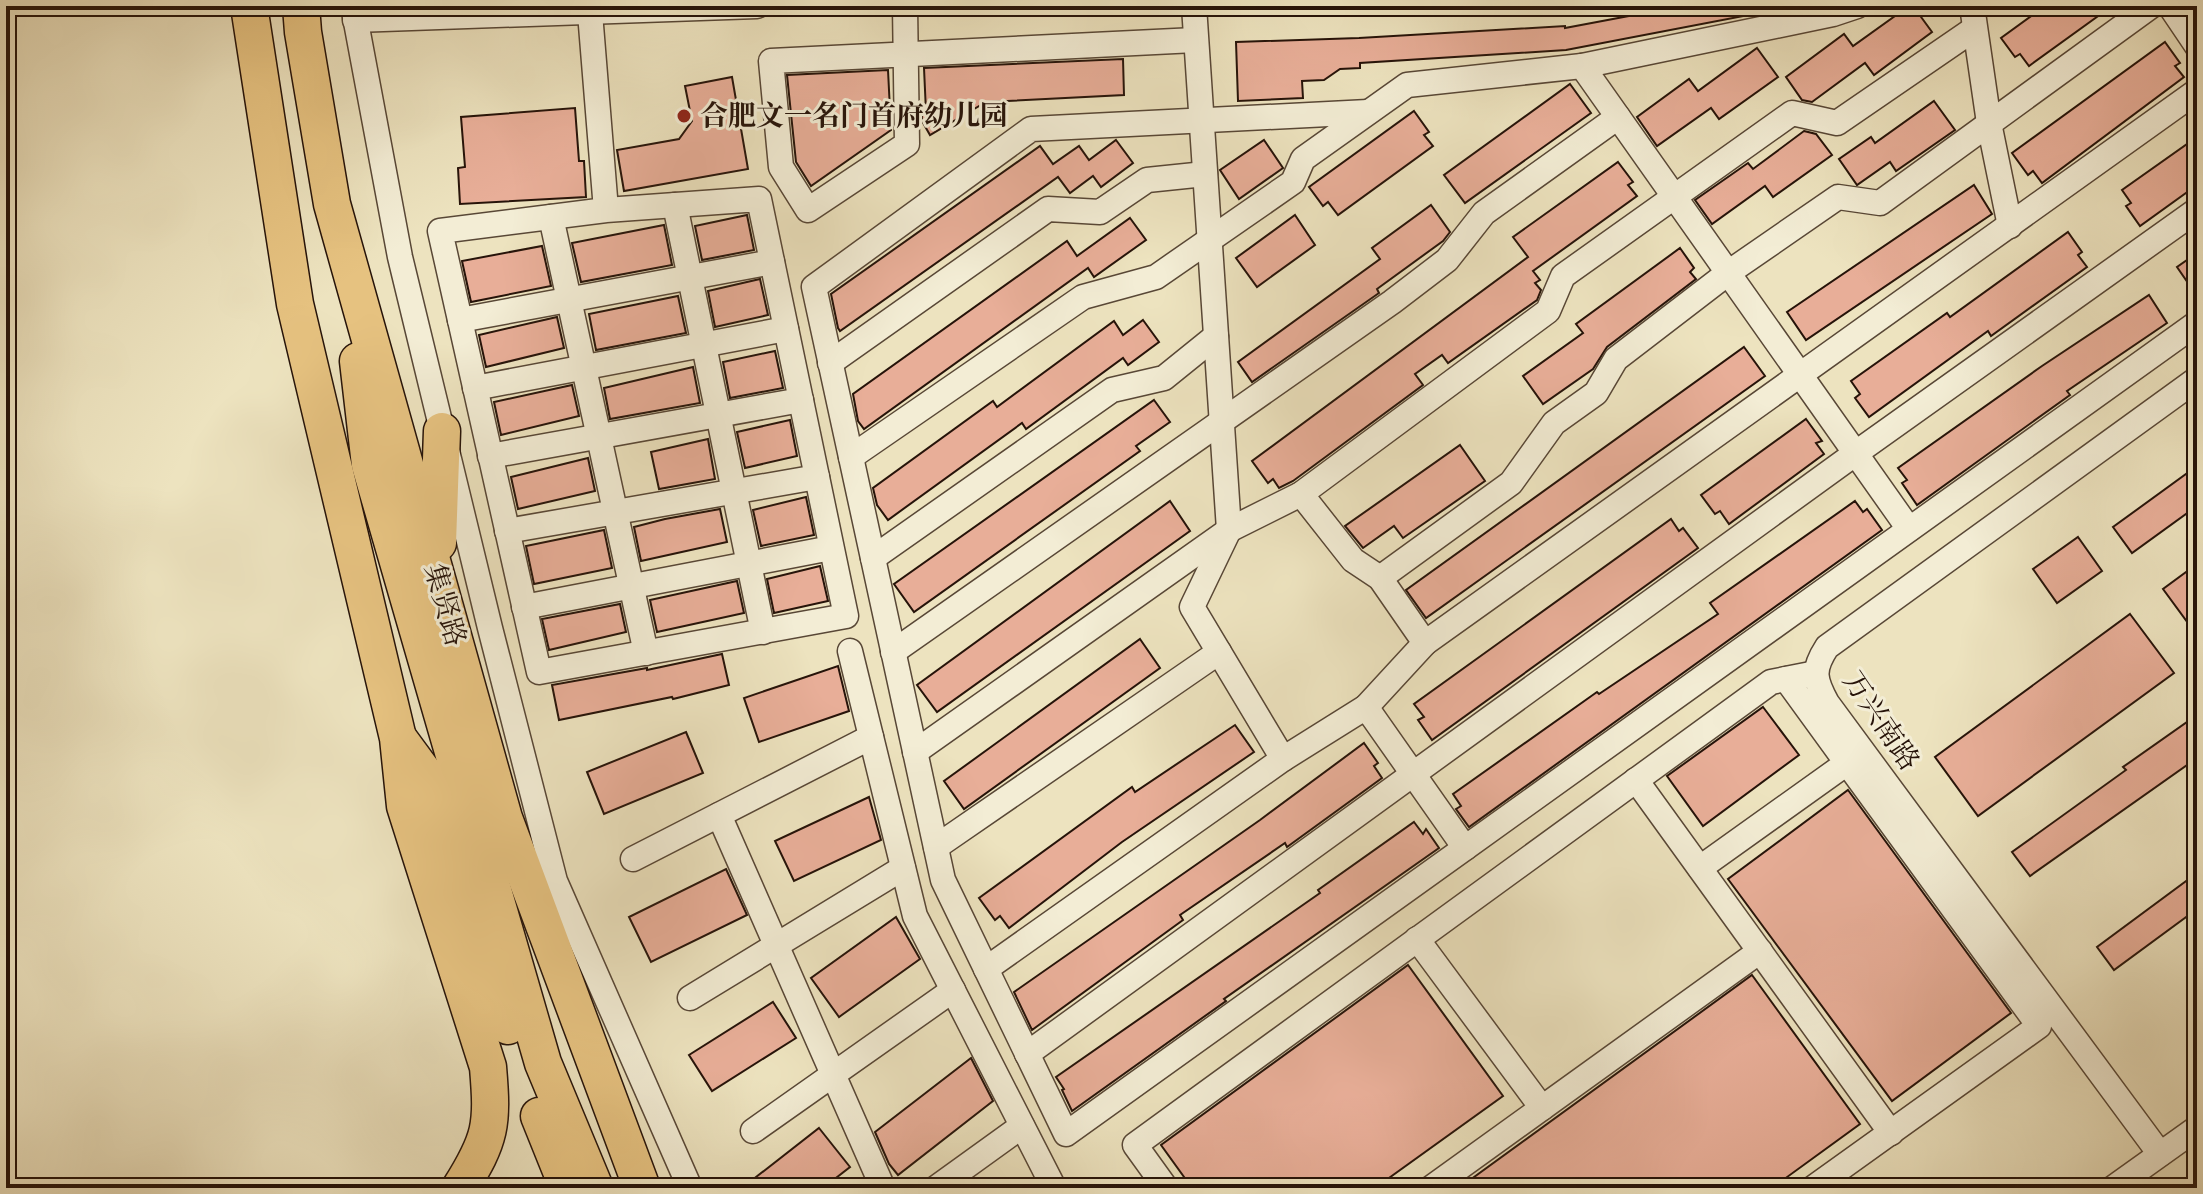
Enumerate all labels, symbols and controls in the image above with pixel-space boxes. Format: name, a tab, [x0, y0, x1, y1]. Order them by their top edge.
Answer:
place label: 合肥文一名门首府幼儿园	[700, 97, 1008, 135]
marker: 合肥文一名门首府幼儿园	[675, 107, 693, 125]
street label: 集贤路	[415, 559, 475, 651]
street label: 万兴南路	[1834, 664, 1928, 778]

